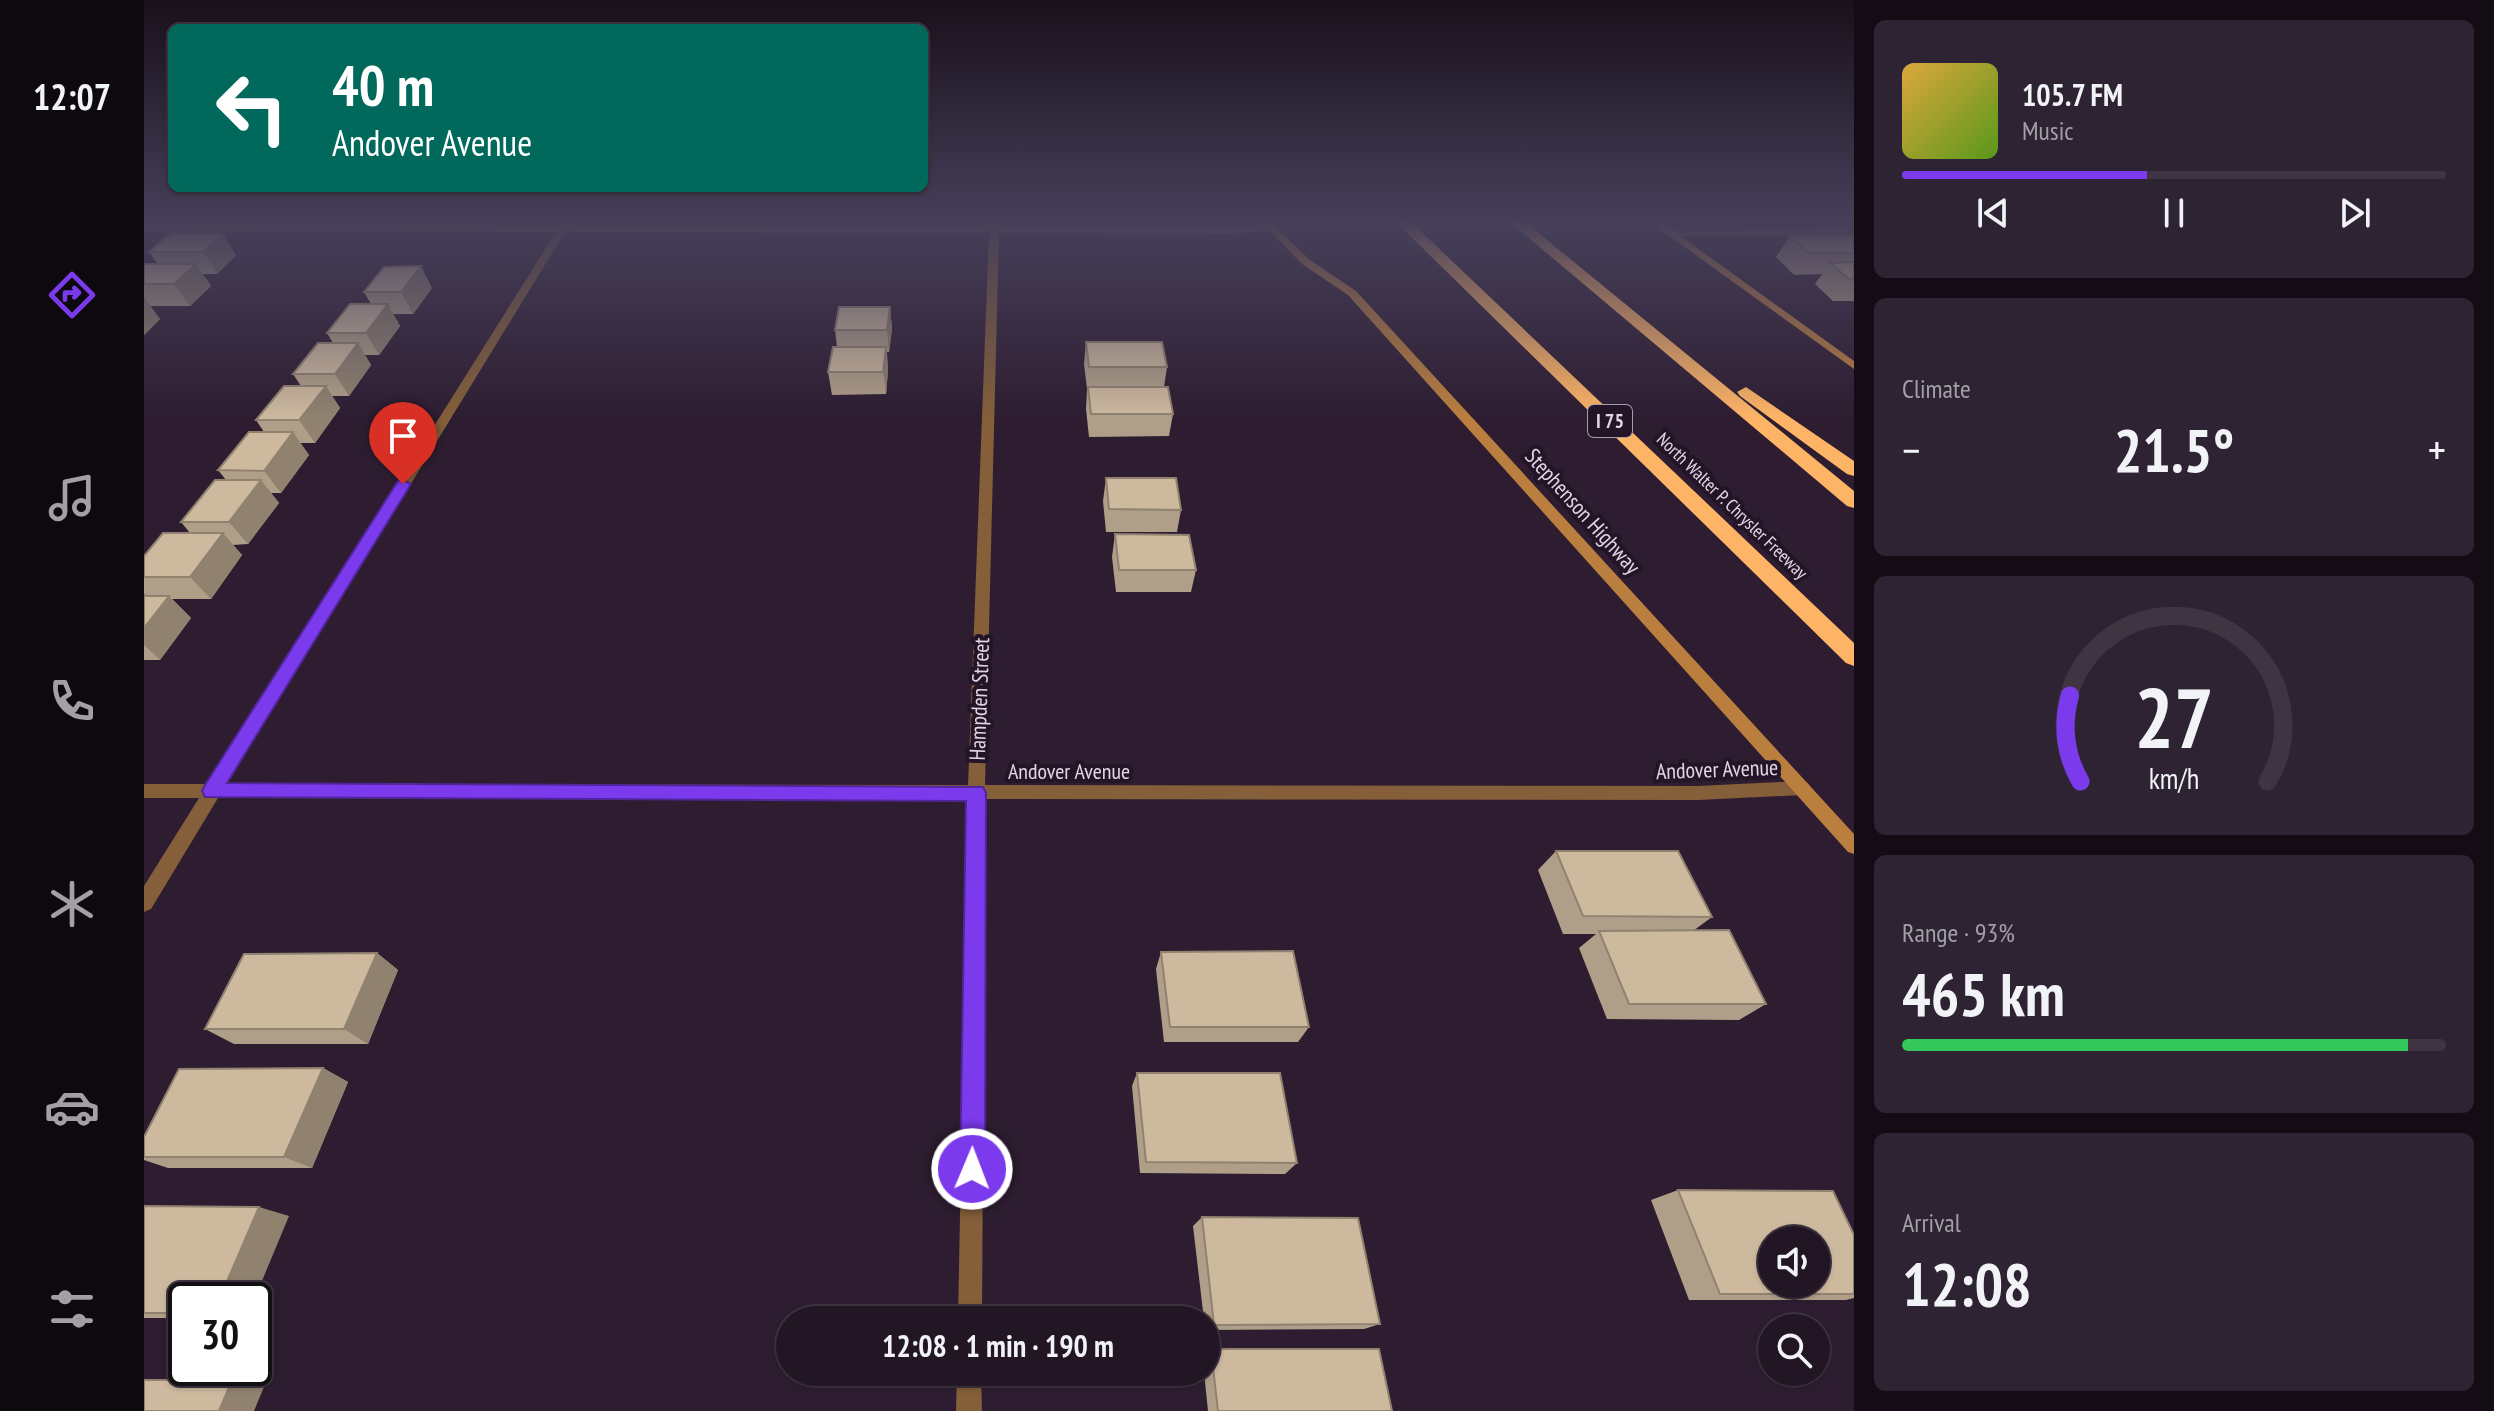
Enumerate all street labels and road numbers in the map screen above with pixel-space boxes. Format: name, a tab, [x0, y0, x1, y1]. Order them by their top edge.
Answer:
road number: I 75	[1588, 405, 1632, 437]
street label: North Walter P. Chrysler Freeway	[1652, 428, 1813, 584]
street label: Stephenson Highway	[1519, 442, 1647, 580]
street label: Hampden Street	[963, 637, 995, 761]
street label: Andover Avenue	[1655, 753, 1779, 785]
street label: Andover Avenue	[1008, 757, 1130, 785]

